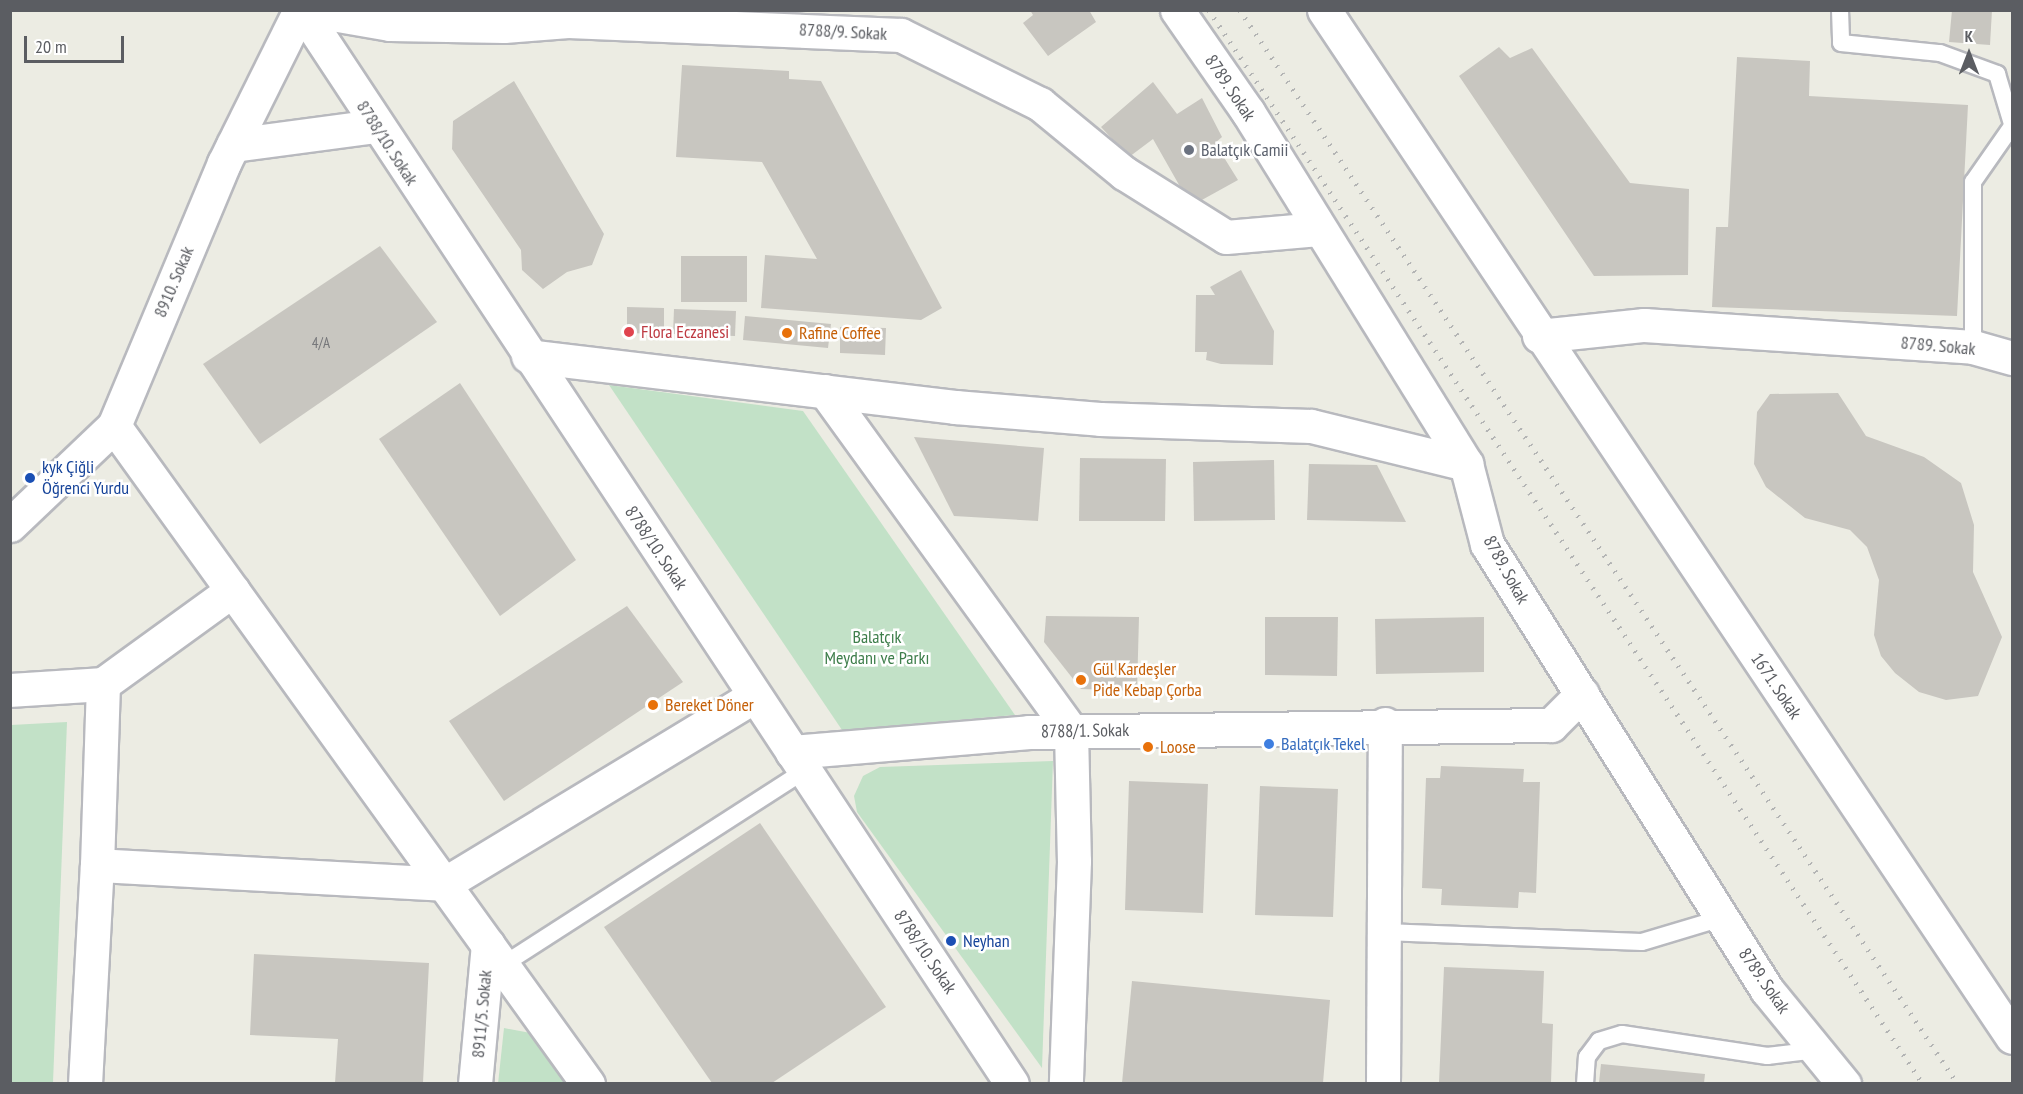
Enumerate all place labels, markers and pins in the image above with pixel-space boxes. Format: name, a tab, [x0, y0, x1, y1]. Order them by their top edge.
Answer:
place label: Balatçık Camii	[1201, 139, 1289, 161]
marker: Balatçık Camii	[1182, 143, 1196, 157]
place label: Flora Eczanesi	[641, 321, 729, 343]
place label: Rafine Coffee	[799, 322, 881, 344]
marker: Flora Eczanesi	[622, 325, 636, 339]
marker: Rafine Coffee	[780, 326, 794, 340]
place label: kyk Çiğli Öğrenci Yurdu	[42, 457, 130, 500]
marker: kyk Çiğli Öğrenci Yurdu	[23, 471, 37, 485]
place label: Gül Kardeşler Pide Kebap Çorba	[1093, 659, 1202, 702]
marker: Gül Kardeşler Pide Kebap Çorba	[1074, 673, 1088, 687]
place label: Bereket Döner	[665, 694, 754, 716]
marker: Bereket Döner	[646, 698, 660, 712]
place label: Balatçık Tekel	[1281, 733, 1366, 755]
place label: Loose	[1160, 736, 1196, 758]
marker: Balatçık Tekel	[1262, 737, 1276, 751]
marker: Loose	[1141, 740, 1155, 754]
place label: Neyhan	[963, 930, 1010, 952]
marker: Neyhan	[944, 934, 958, 948]

